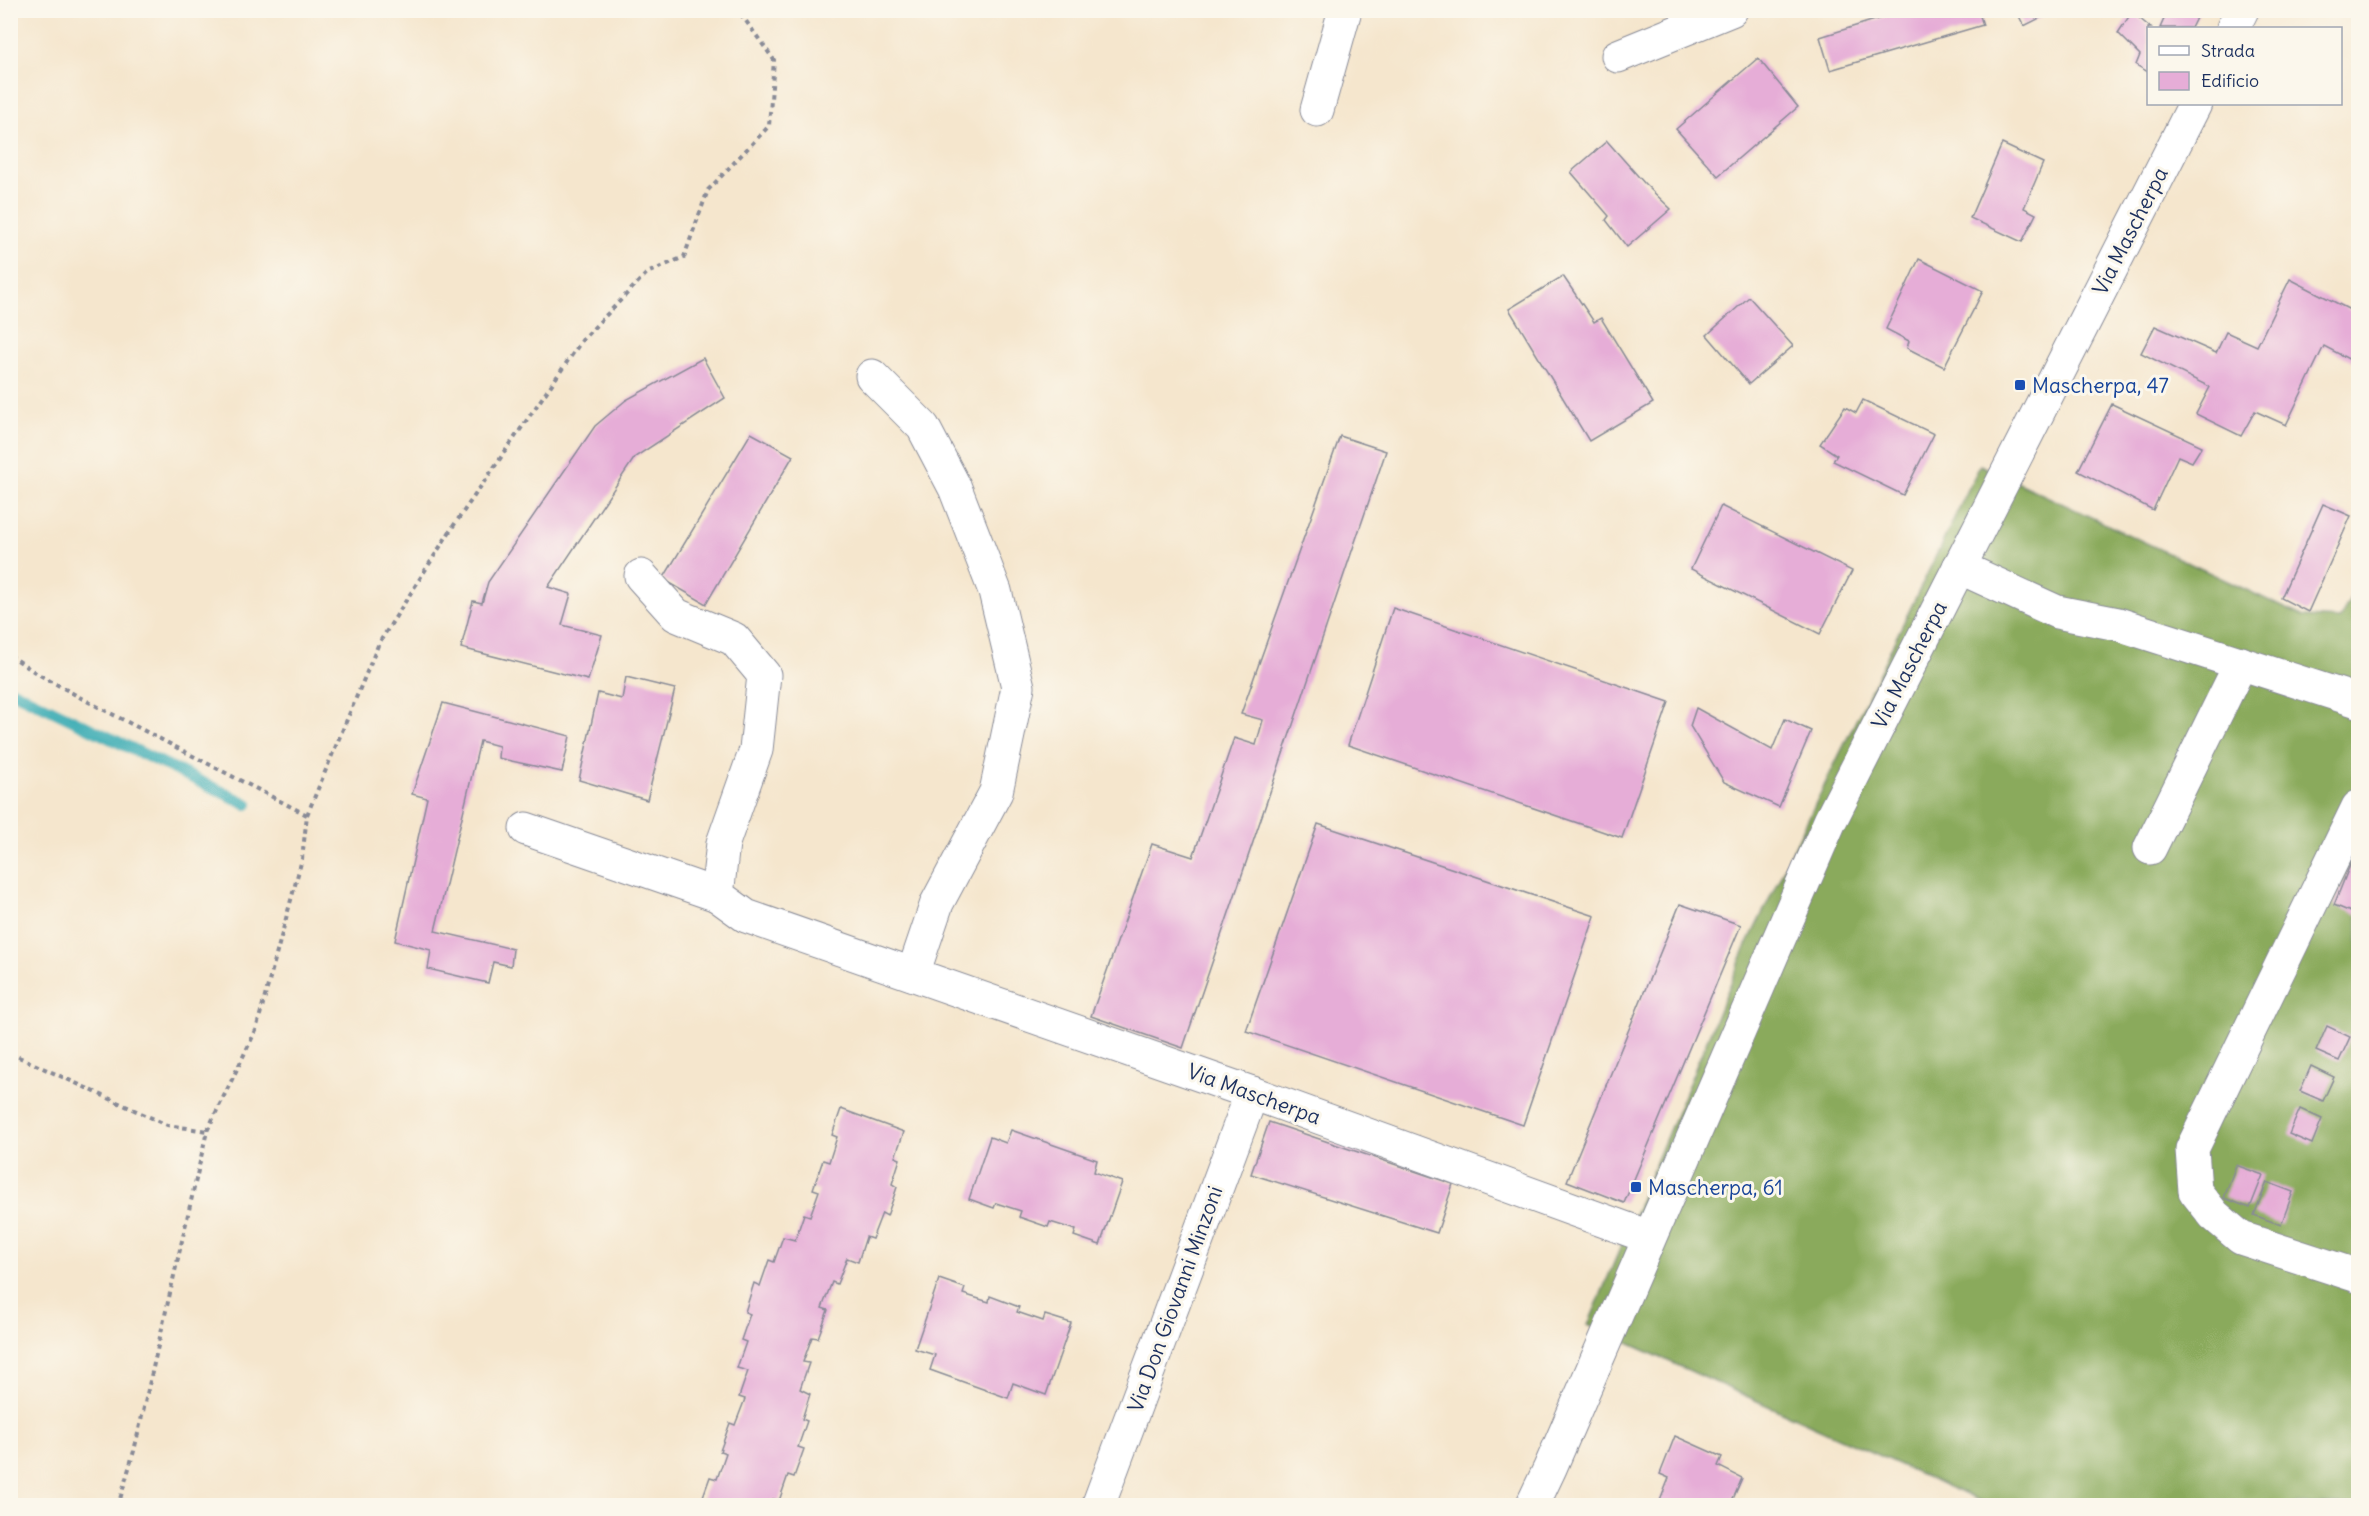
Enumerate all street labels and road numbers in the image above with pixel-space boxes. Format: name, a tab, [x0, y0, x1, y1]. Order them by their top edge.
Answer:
street label: Via Mascherpa	[2086, 163, 2174, 299]
street label: Via Mascherpa	[1865, 597, 1953, 733]
street label: Via Mascherpa	[1184, 1057, 1324, 1131]
street label: Via Don Giovanni Minzoni	[1121, 1182, 1229, 1416]

